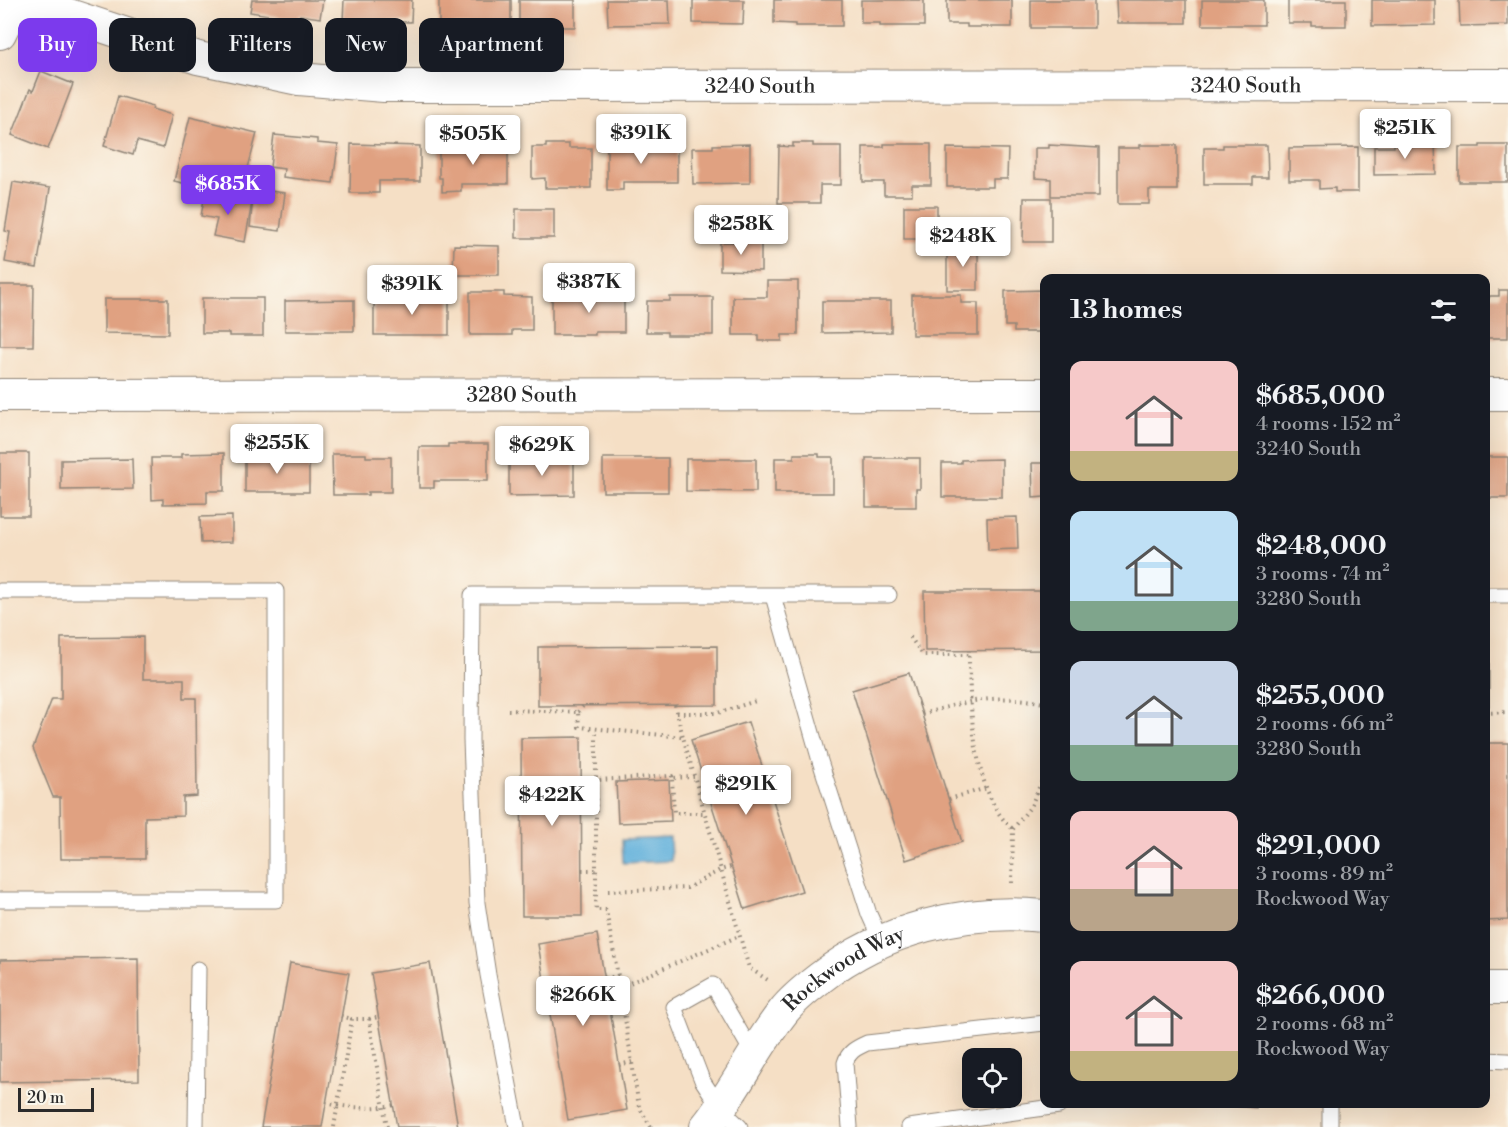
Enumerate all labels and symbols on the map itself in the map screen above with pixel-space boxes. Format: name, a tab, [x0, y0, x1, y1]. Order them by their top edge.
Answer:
street label: 3240 South	[1191, 73, 1302, 99]
street label: 3240 South	[705, 74, 816, 100]
pin: $251K	[1363, 109, 1447, 160]
pin: $391K	[599, 114, 683, 165]
pin: $505K	[431, 115, 515, 166]
pin: $685K	[186, 165, 270, 216]
pin: $258K	[699, 205, 783, 256]
pin: $248K	[921, 217, 1005, 268]
pin: $387K	[547, 263, 631, 314]
pin: $391K	[370, 265, 454, 316]
street label: 3280 South	[467, 382, 578, 409]
pin: $255K	[235, 424, 319, 475]
pin: $629K	[500, 426, 584, 477]
pin: $291K	[704, 765, 788, 816]
pin: $422K	[510, 776, 594, 827]
street label: Rockwood Way	[778, 921, 909, 1017]
pin: $266K	[541, 976, 625, 1027]
scale bar	[18, 1085, 94, 1112]

